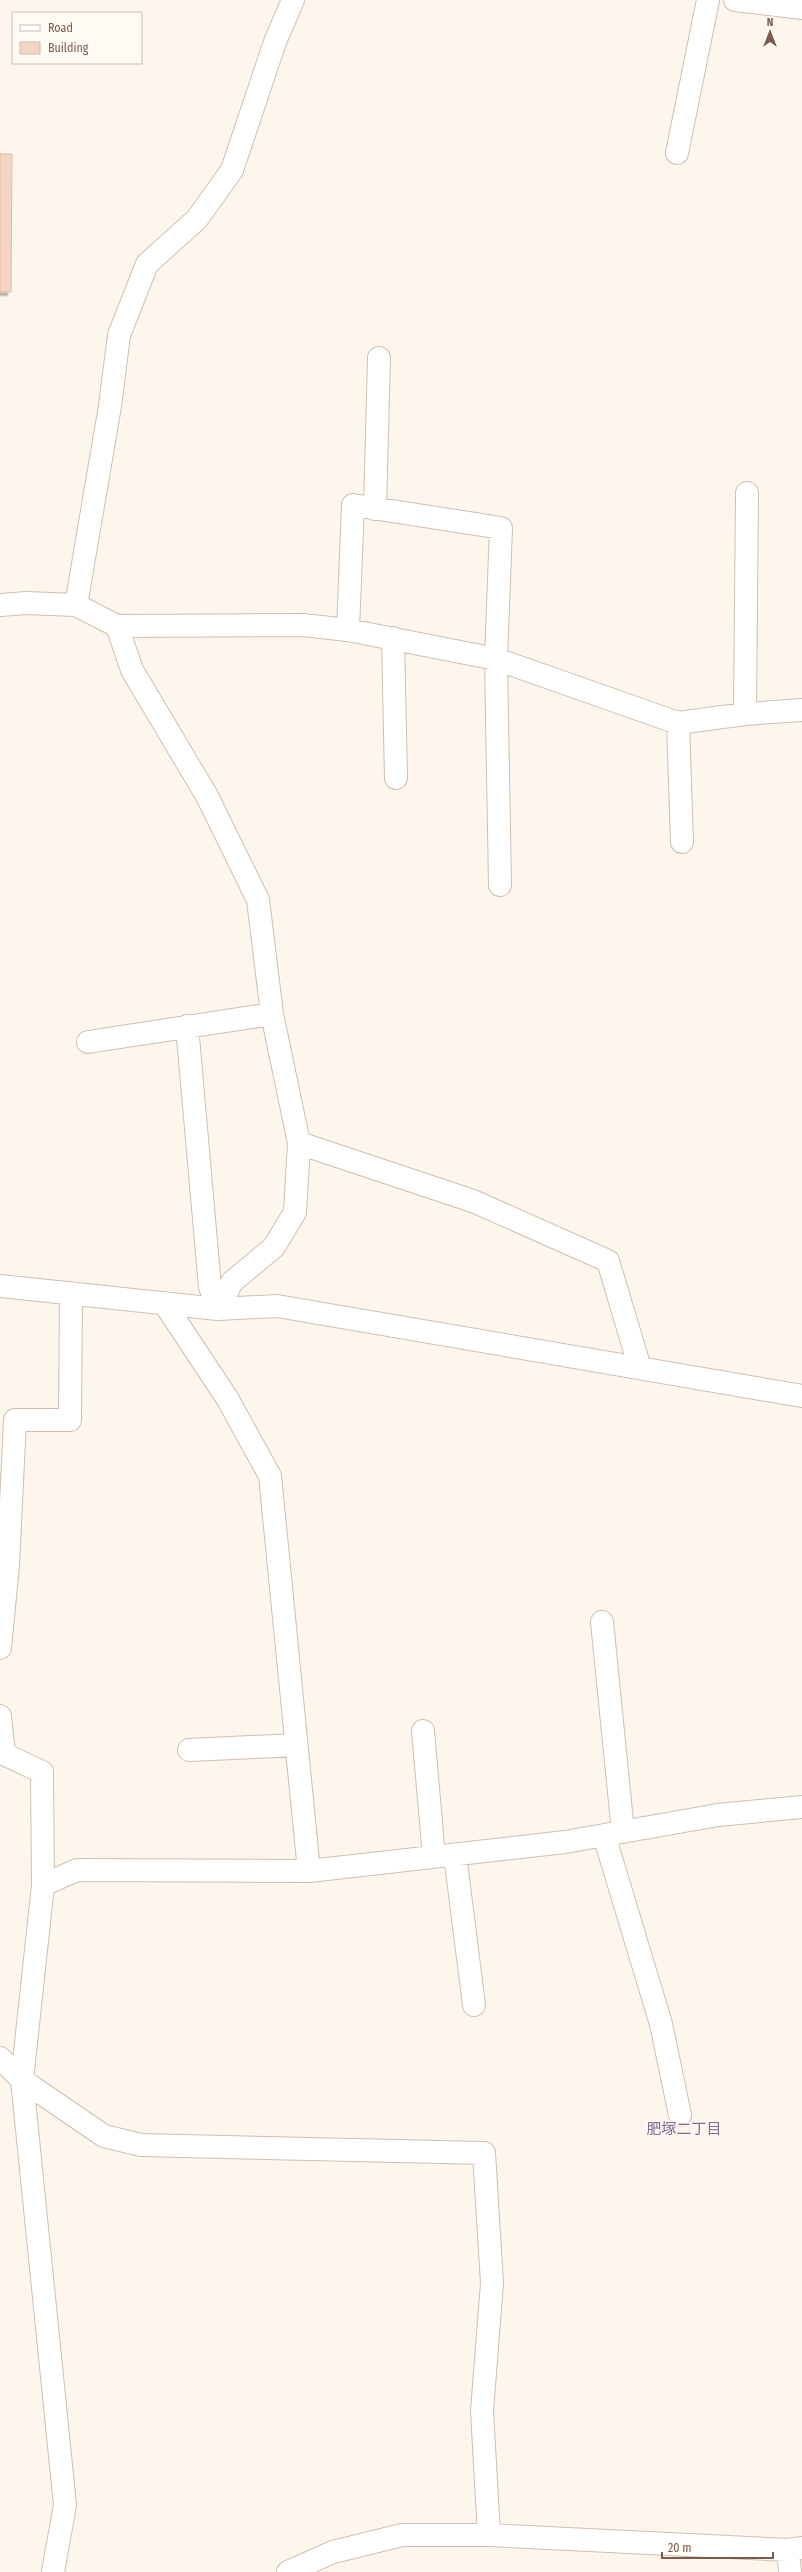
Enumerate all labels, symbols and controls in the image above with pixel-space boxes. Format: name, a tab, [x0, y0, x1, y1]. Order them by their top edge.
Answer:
legend	[12, 12, 142, 64]
north arrow	[750, 12, 790, 52]
text: N	[767, 16, 773, 29]
text: Road	[48, 21, 73, 35]
text: Building	[48, 41, 89, 55]
district label: 肥塚二丁目	[646, 2120, 722, 2138]
scale bar	[662, 2534, 773, 2560]
text: 20 m	[668, 2541, 692, 2555]

